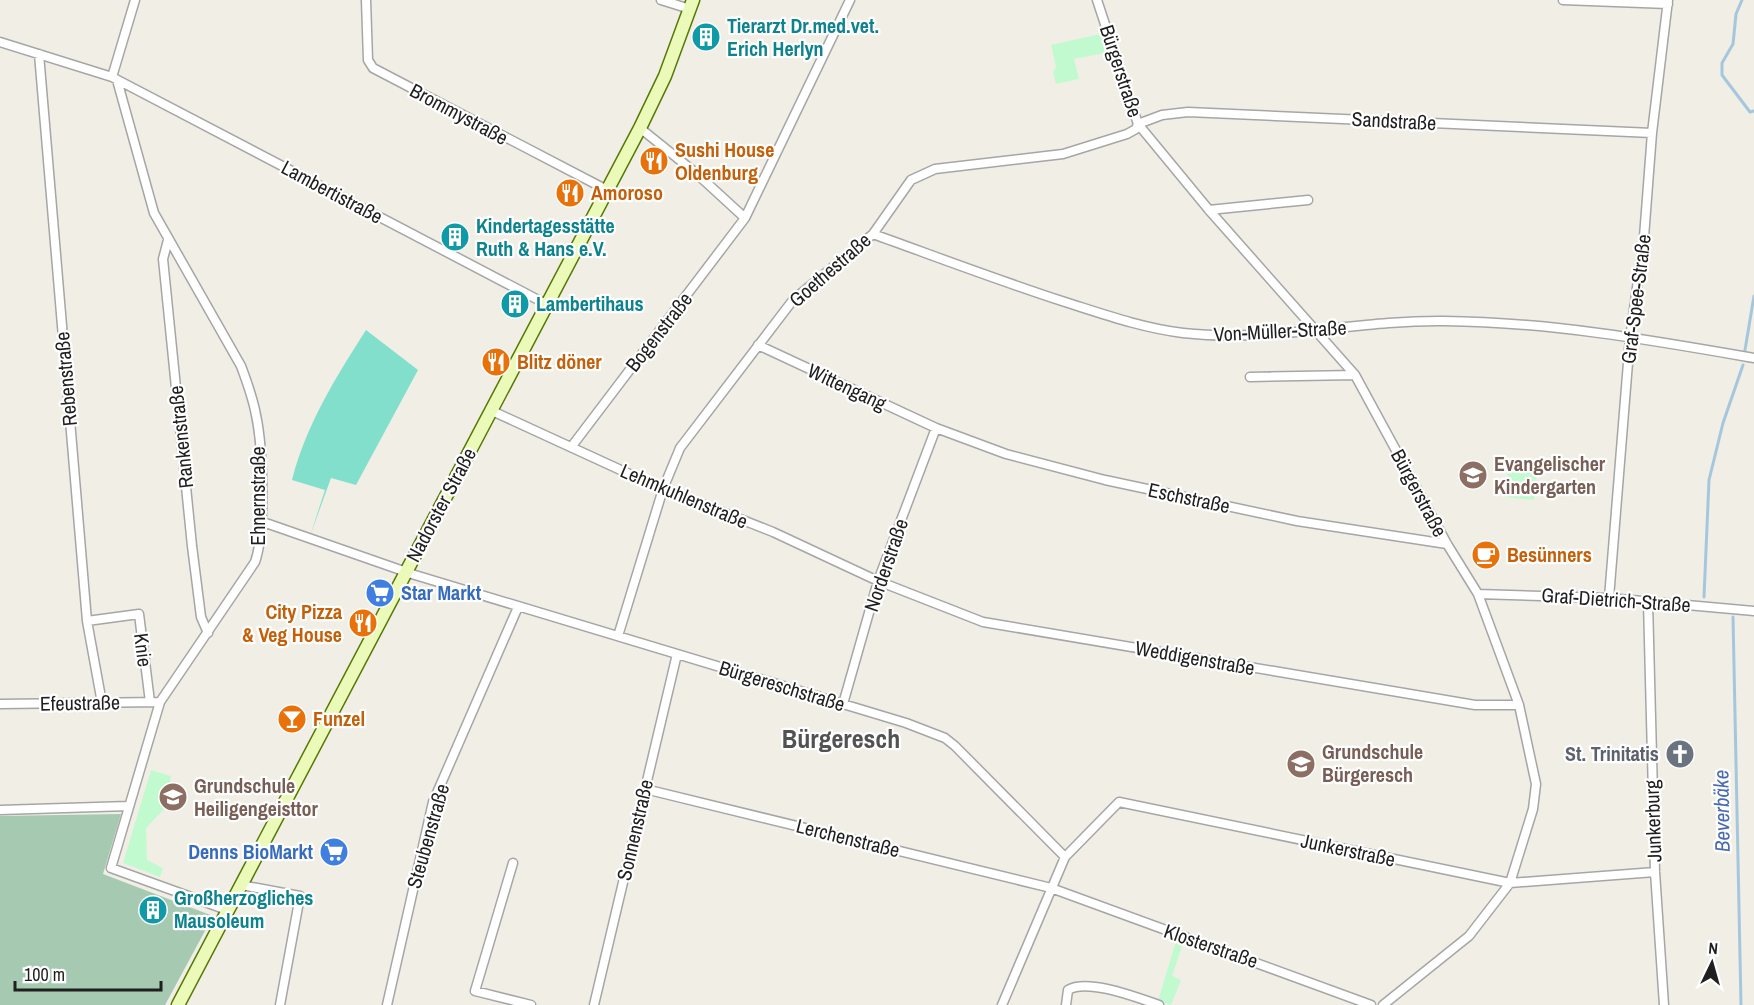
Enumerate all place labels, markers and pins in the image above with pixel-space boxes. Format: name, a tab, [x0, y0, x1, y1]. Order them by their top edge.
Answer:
place label: Tierarzt Dr.med.vet. Erich Herlyn	[727, 12, 879, 62]
building icon: Tierarzt Dr.med.vet. Erich Herlyn	[690, 21, 722, 53]
place label: Sushi House Oldenburg	[675, 136, 774, 186]
restaurant icon: Sushi House Oldenburg	[638, 145, 670, 177]
restaurant icon: Amoroso	[554, 177, 586, 209]
place label: Amoroso	[591, 179, 663, 206]
place label: Kindertagesstätte Ruth & Hans e.V.	[476, 212, 615, 262]
building icon: Kindertagesstätte Ruth & Hans e.V.	[439, 221, 471, 253]
building icon: Lambertihaus	[499, 288, 531, 320]
place label: Lambertihaus	[536, 290, 644, 317]
restaurant icon: Blitz döner	[480, 346, 512, 378]
place label: Blitz döner	[517, 348, 602, 375]
place label: Evangelischer Kindergarten	[1494, 450, 1606, 500]
school or university icon: Evangelischer Kindergarten	[1457, 459, 1489, 491]
cafe icon: Besünners	[1470, 539, 1502, 571]
place label: Besünners	[1507, 541, 1592, 568]
supermarket icon: Star Markt	[364, 577, 396, 609]
place label: Star Markt	[401, 579, 482, 606]
place label: City Pizza & Veg House	[242, 598, 342, 648]
restaurant icon: City Pizza & Veg House	[347, 607, 379, 639]
bar icon: Funzel	[276, 703, 308, 735]
place label: Funzel	[313, 705, 365, 732]
place label: Grundschule Bürgeresch	[1322, 738, 1423, 788]
church icon: St. Trinitatis	[1664, 738, 1696, 770]
place label: St. Trinitatis	[1565, 740, 1659, 767]
school or university icon: Grundschule Bürgeresch	[1285, 748, 1317, 780]
place label: Grundschule Heiligengeisttor	[194, 772, 319, 822]
school or university icon: Grundschule Heiligengeisttor	[157, 781, 189, 813]
supermarket icon: Denns BioMarkt	[318, 836, 350, 868]
place label: Denns BioMarkt	[188, 838, 314, 865]
place label: Großherzogliches Mausoleum	[174, 884, 313, 934]
building icon: Großherzogliches Mausoleum	[137, 894, 169, 926]

